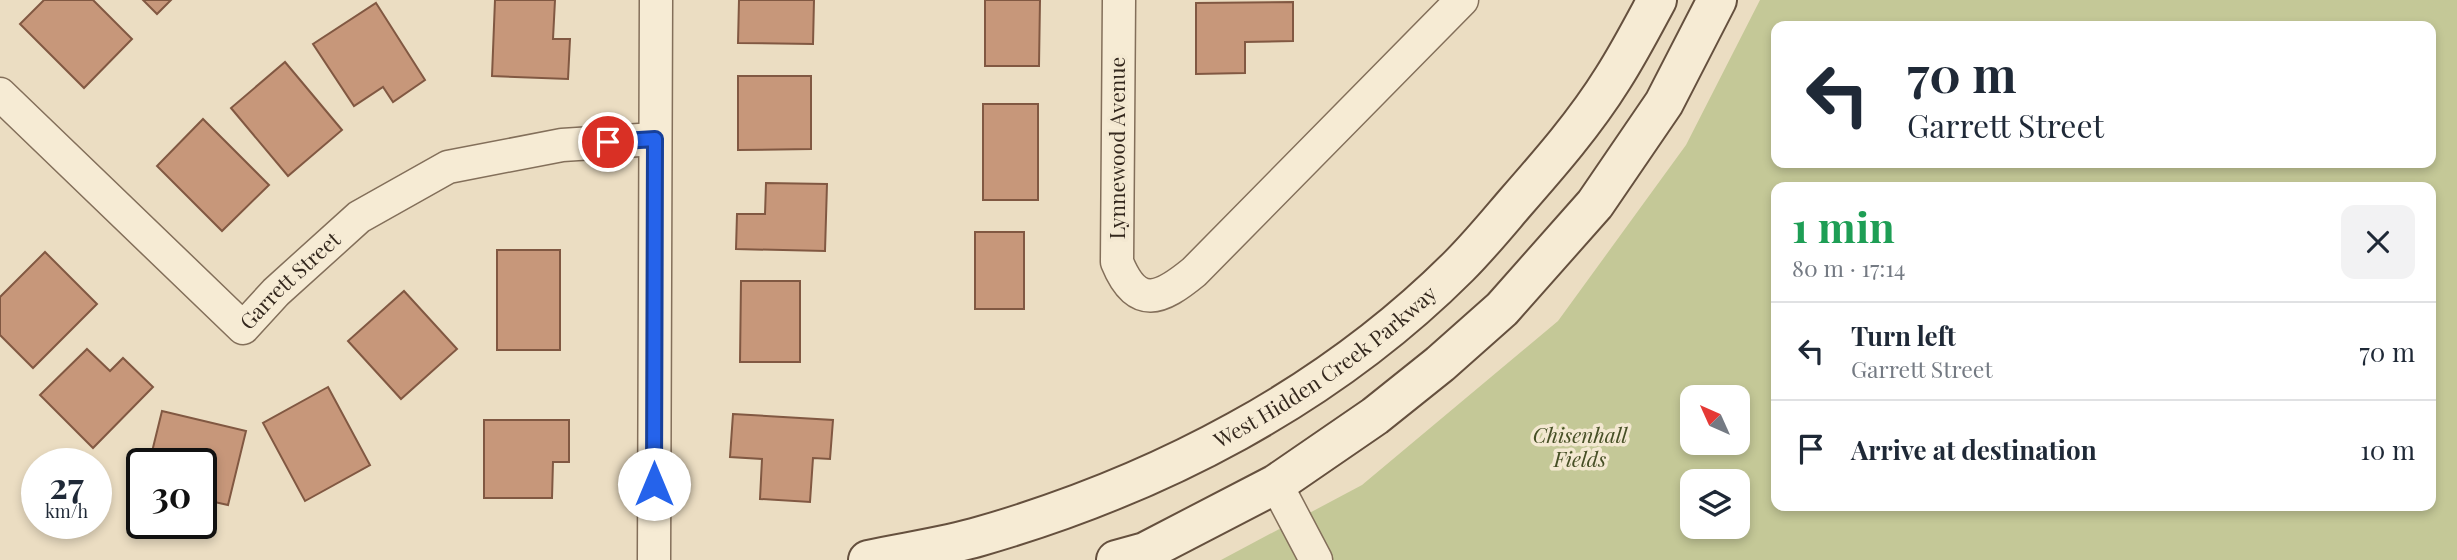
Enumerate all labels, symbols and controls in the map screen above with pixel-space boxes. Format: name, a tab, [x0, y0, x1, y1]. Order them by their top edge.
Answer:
text: 70 m	[1907, 40, 2017, 105]
icon: left	[1792, 49, 1883, 140]
street label: Lynnewood Avenue	[1102, 57, 1130, 239]
text: Garrett Street	[1907, 103, 2104, 146]
pin	[578, 112, 638, 172]
icon: arrive	[589, 123, 627, 161]
text: 1 min	[1792, 198, 1895, 254]
button: close	[2341, 205, 2415, 279]
street label: Garrett Street	[233, 224, 346, 335]
text: 80 m · 17:14	[1792, 252, 1905, 283]
street label: West Hidden Creek Parkway	[1208, 278, 1442, 454]
text: Turn left	[1851, 318, 1956, 353]
icon: left	[1792, 332, 1830, 370]
text: 70 m	[2359, 334, 2415, 369]
text: Garrett Street	[1851, 353, 1993, 384]
north arrow	[1680, 385, 1750, 455]
map controls	[1680, 385, 1750, 539]
park label: Chisenhall Fields	[1533, 420, 1629, 472]
icon: arrive	[1792, 430, 1830, 468]
text: Arrive at destination	[1851, 432, 2097, 467]
text: 10 m	[2360, 432, 2415, 467]
position arrow	[617, 447, 691, 521]
speed limit sign: 30	[126, 448, 217, 539]
text: 27	[49, 461, 84, 508]
button: layers	[1680, 469, 1750, 539]
text: km/h	[45, 499, 88, 523]

